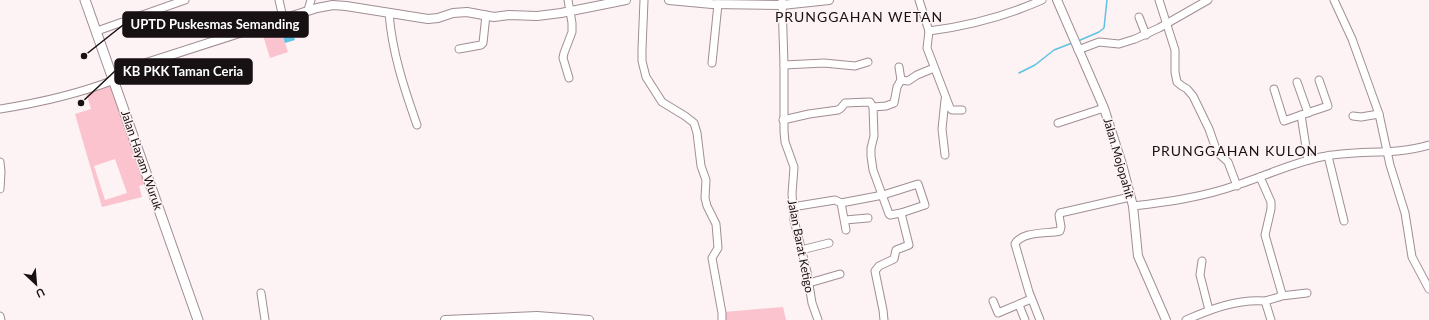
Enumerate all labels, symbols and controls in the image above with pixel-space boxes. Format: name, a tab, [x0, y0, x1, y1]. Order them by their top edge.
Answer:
district label: PRUNGGAHAN WETAN	[775, 8, 943, 25]
callout: UPTD Puskesmas Semanding	[123, 12, 308, 37]
text: UPTD Puskesmas Semanding	[131, 16, 300, 32]
callout: KB PKK Taman Ceria	[115, 59, 252, 84]
text: KB PKK Taman Ceria	[123, 63, 243, 79]
street label: Jalan Hayam Wuruk	[118, 108, 166, 213]
street label: Jalan Mojopahit	[1100, 116, 1138, 201]
district label: PRUNGGAHAN KULON	[1152, 142, 1318, 159]
street label: Jalan Barat Ketigo	[785, 198, 817, 294]
north arrow	[16, 264, 56, 304]
text: U	[34, 286, 47, 301]

